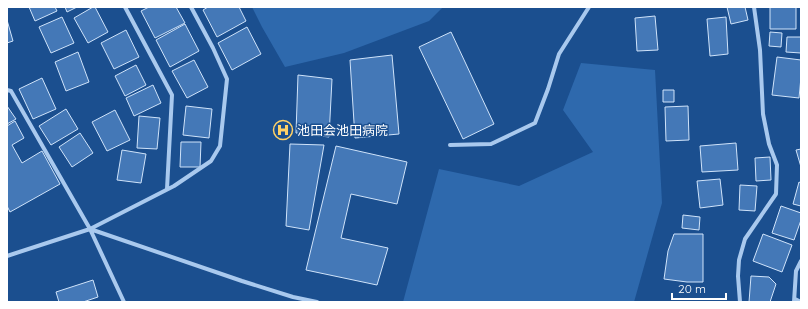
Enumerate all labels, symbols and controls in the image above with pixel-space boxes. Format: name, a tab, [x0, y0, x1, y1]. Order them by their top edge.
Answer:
hospital icon: 池田会池田病院	[272, 119, 294, 141]
place label: 池田会池田病院	[297, 122, 388, 138]
scale bar	[672, 275, 726, 301]
text: 20 m	[678, 281, 706, 296]

